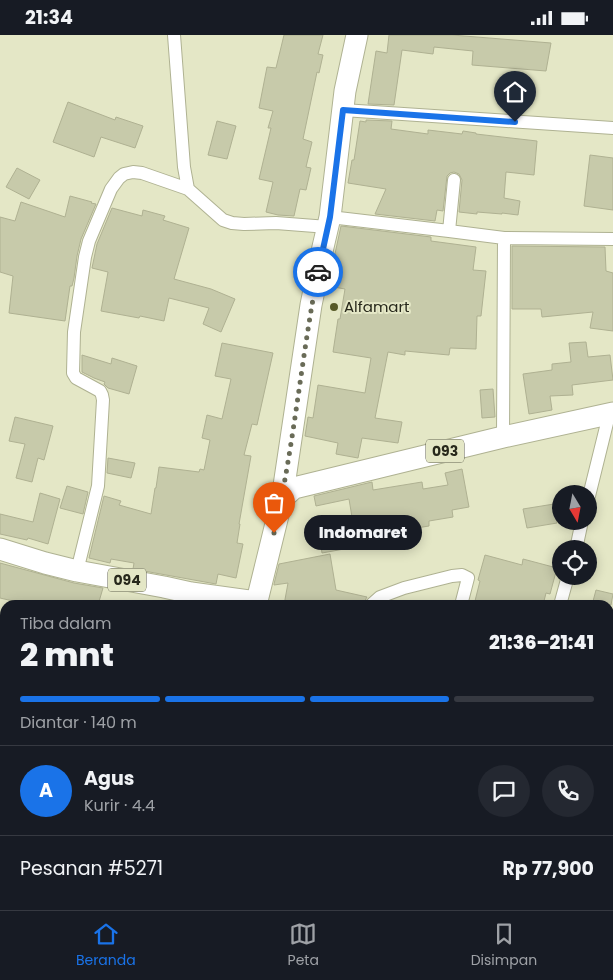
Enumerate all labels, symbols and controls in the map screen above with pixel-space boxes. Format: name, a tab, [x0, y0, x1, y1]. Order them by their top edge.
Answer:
text: 21:34	[25, 4, 73, 31]
pin	[494, 71, 536, 122]
icon: home	[501, 78, 529, 106]
courier	[293, 247, 343, 297]
icon: car	[304, 258, 332, 286]
place label: Alfamart	[344, 296, 410, 317]
marker: Alfamart	[328, 301, 340, 313]
road number: 093	[426, 439, 464, 463]
pin	[253, 482, 295, 533]
north arrow	[552, 485, 598, 530]
map controls	[552, 485, 597, 585]
icon: bag	[260, 489, 288, 517]
callout: Indomaret	[304, 515, 422, 551]
text: Indomaret	[319, 521, 407, 544]
button: locate	[552, 540, 597, 585]
road number: 094	[108, 569, 146, 591]
text: Tiba dalam	[20, 612, 111, 635]
text: 21:36–21:41	[489, 629, 594, 656]
text: 2 mnt	[20, 632, 114, 677]
text: Diantar · 140 m	[20, 711, 137, 734]
text: Agus	[84, 765, 134, 792]
button: chat	[478, 765, 530, 817]
button: phone	[542, 765, 594, 817]
text: A	[39, 777, 53, 804]
text: Kurir · 4.4	[84, 794, 155, 817]
text: Pesanan #5271	[20, 855, 163, 882]
text: Rp 77,900	[502, 855, 594, 882]
tab: Beranda	[76, 920, 136, 971]
tab: Peta	[288, 920, 319, 971]
tab: Disimpan	[471, 920, 537, 971]

